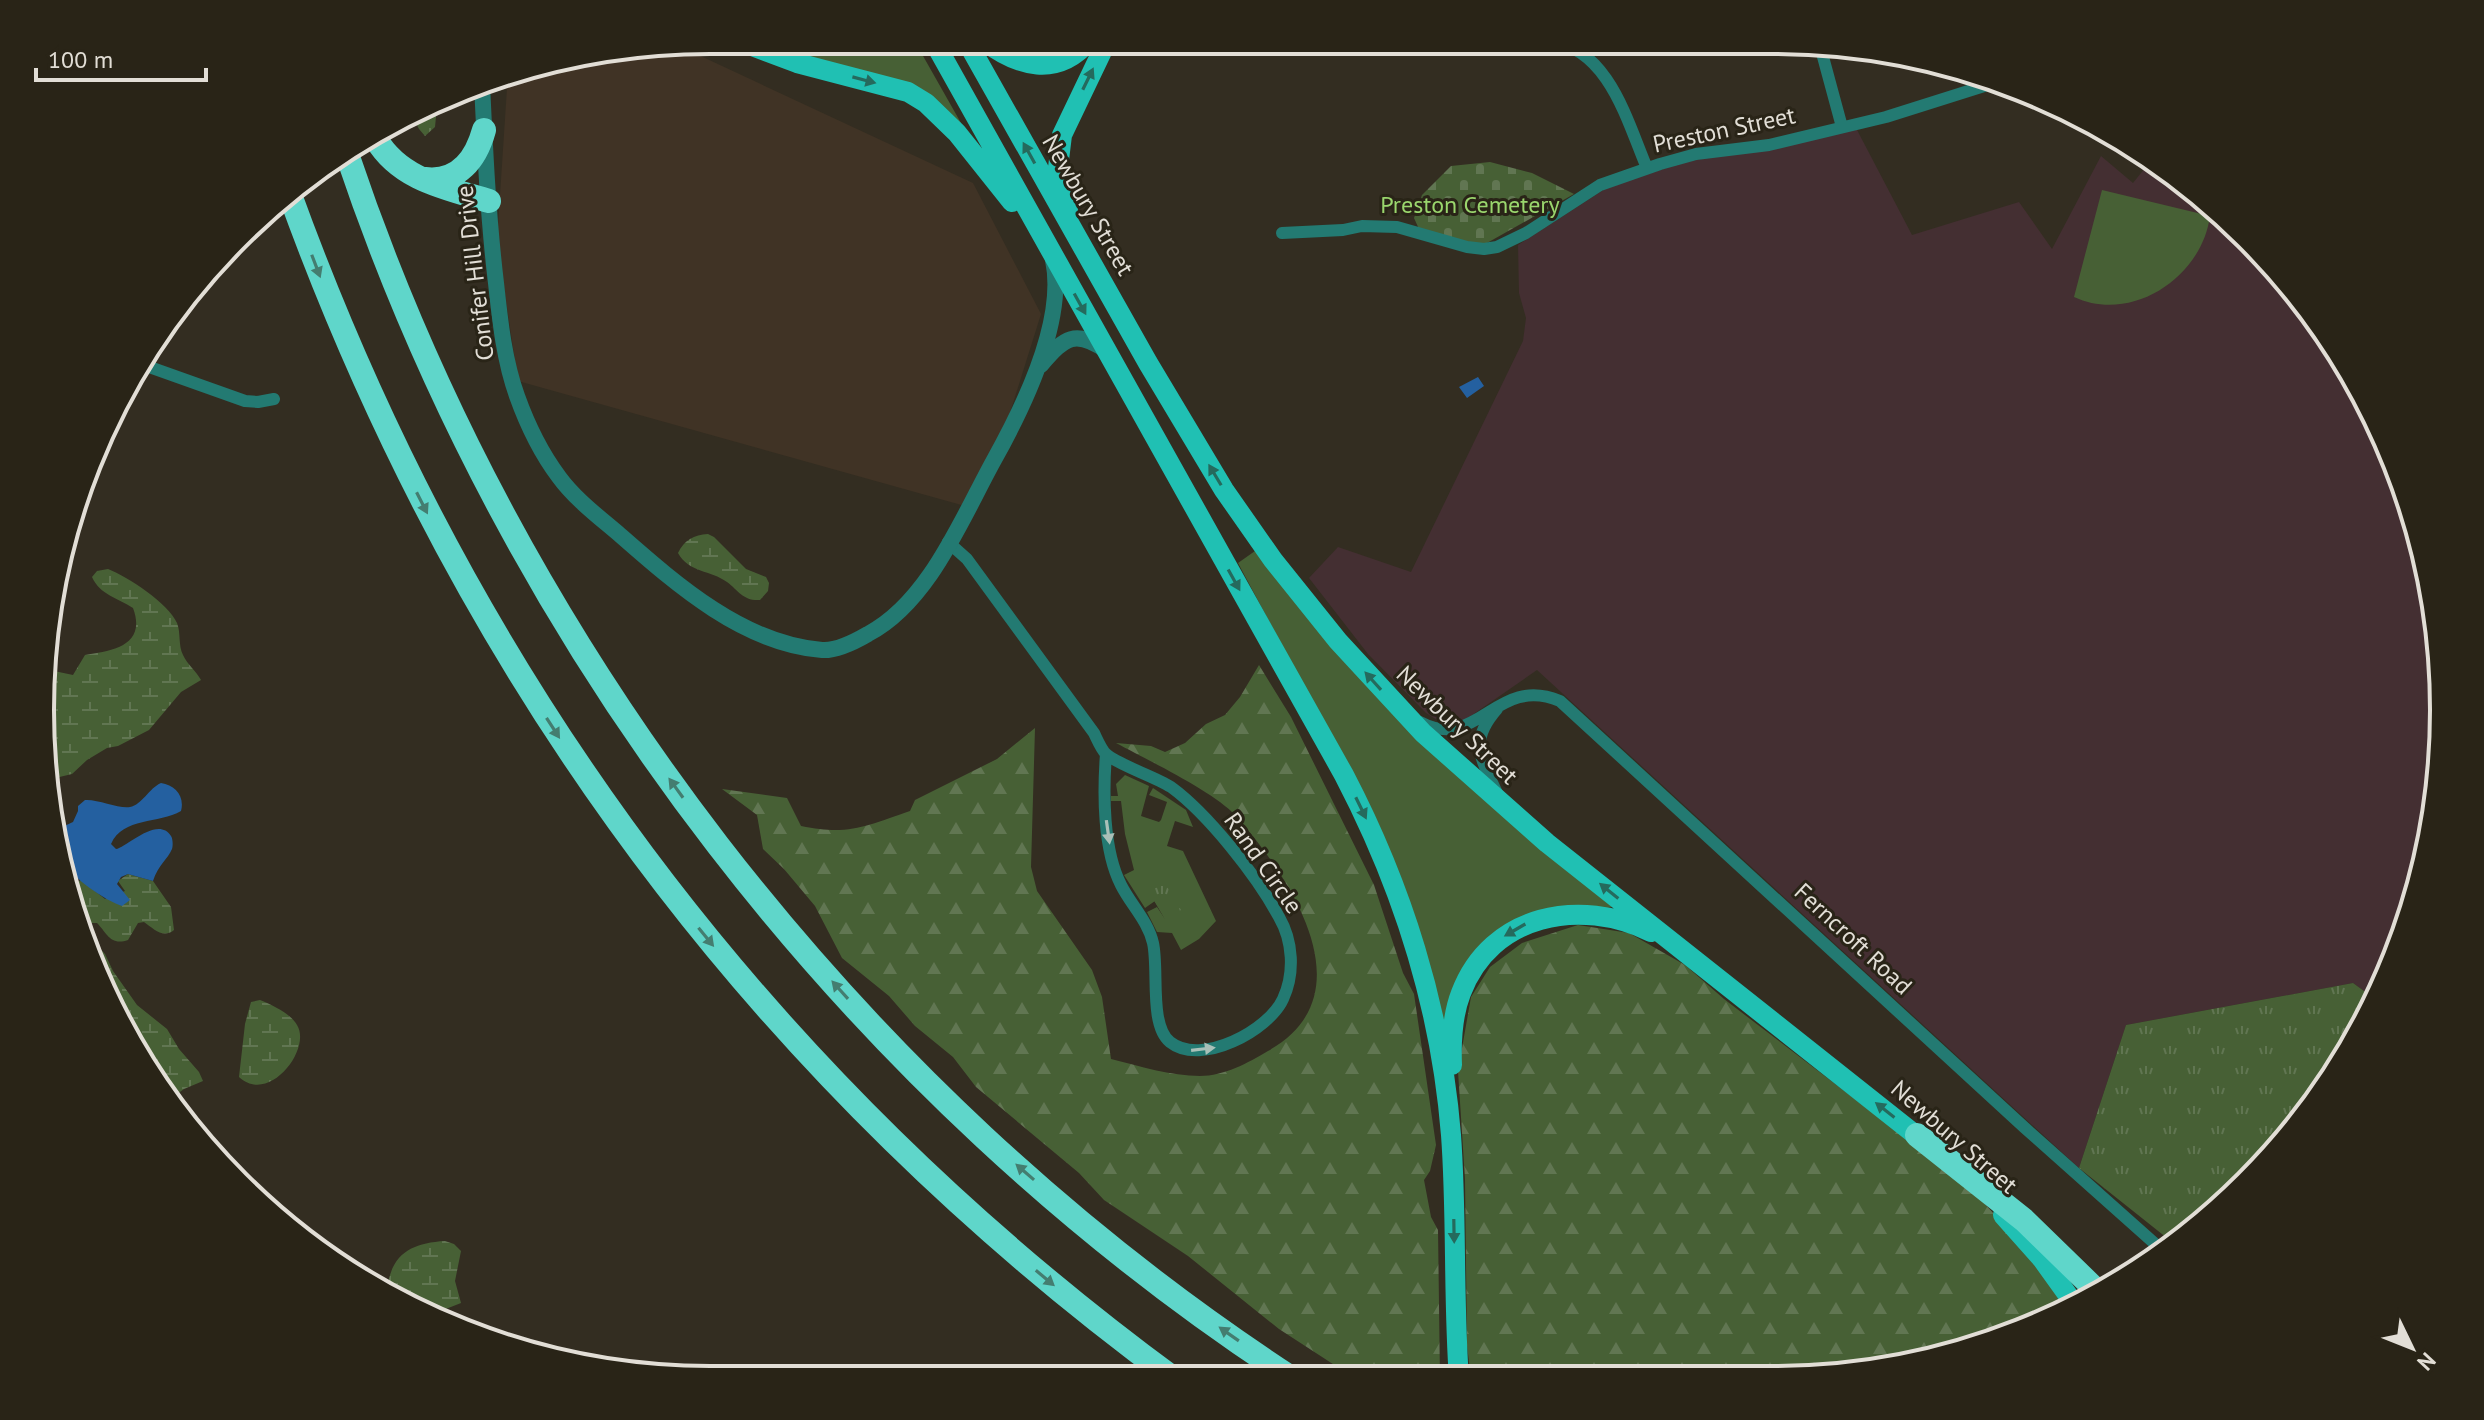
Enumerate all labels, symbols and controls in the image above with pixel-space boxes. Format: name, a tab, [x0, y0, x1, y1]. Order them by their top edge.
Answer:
scale bar	[36, 32, 206, 82]
text: 100 m	[48, 44, 113, 75]
one-way arrow	[1081, 67, 1095, 90]
one-way arrow	[852, 75, 877, 87]
street label: Preston Street	[1650, 99, 1798, 160]
street label: Newbury Street	[1036, 129, 1141, 281]
one-way arrow	[1022, 142, 1035, 165]
street label: Conifer Hill Drive	[448, 184, 501, 362]
park label: Preston Cemetery	[1380, 189, 1560, 220]
one-way arrow	[310, 254, 323, 278]
one-way arrow	[1073, 293, 1087, 315]
one-way arrow	[1208, 464, 1222, 486]
one-way arrow	[416, 491, 429, 514]
one-way arrow	[1227, 569, 1241, 591]
street label: Newbury Street	[1390, 659, 1525, 791]
one-way arrow	[1365, 672, 1382, 692]
one-way arrow	[545, 717, 560, 738]
one-way arrow	[669, 778, 685, 799]
one-way arrow	[1354, 797, 1368, 820]
street label: Rand Circle	[1217, 806, 1310, 919]
one-way arrow	[1102, 820, 1115, 845]
street label: Ferncroft Road	[1788, 876, 1919, 1001]
one-way arrow	[1599, 884, 1619, 900]
one-way arrow	[1503, 923, 1526, 937]
one-way arrow	[697, 927, 714, 947]
one-way arrow	[832, 980, 850, 999]
one-way arrow	[1191, 1042, 1216, 1055]
street label: Newbury Street	[1885, 1073, 2024, 1200]
one-way arrow	[1875, 1102, 1895, 1119]
one-way arrow	[1016, 1164, 1035, 1182]
one-way arrow	[1448, 1219, 1461, 1244]
one-way arrow	[1035, 1269, 1055, 1286]
north arrow	[2372, 1308, 2452, 1388]
one-way arrow	[1218, 1327, 1239, 1343]
text: N	[2411, 1347, 2442, 1376]

